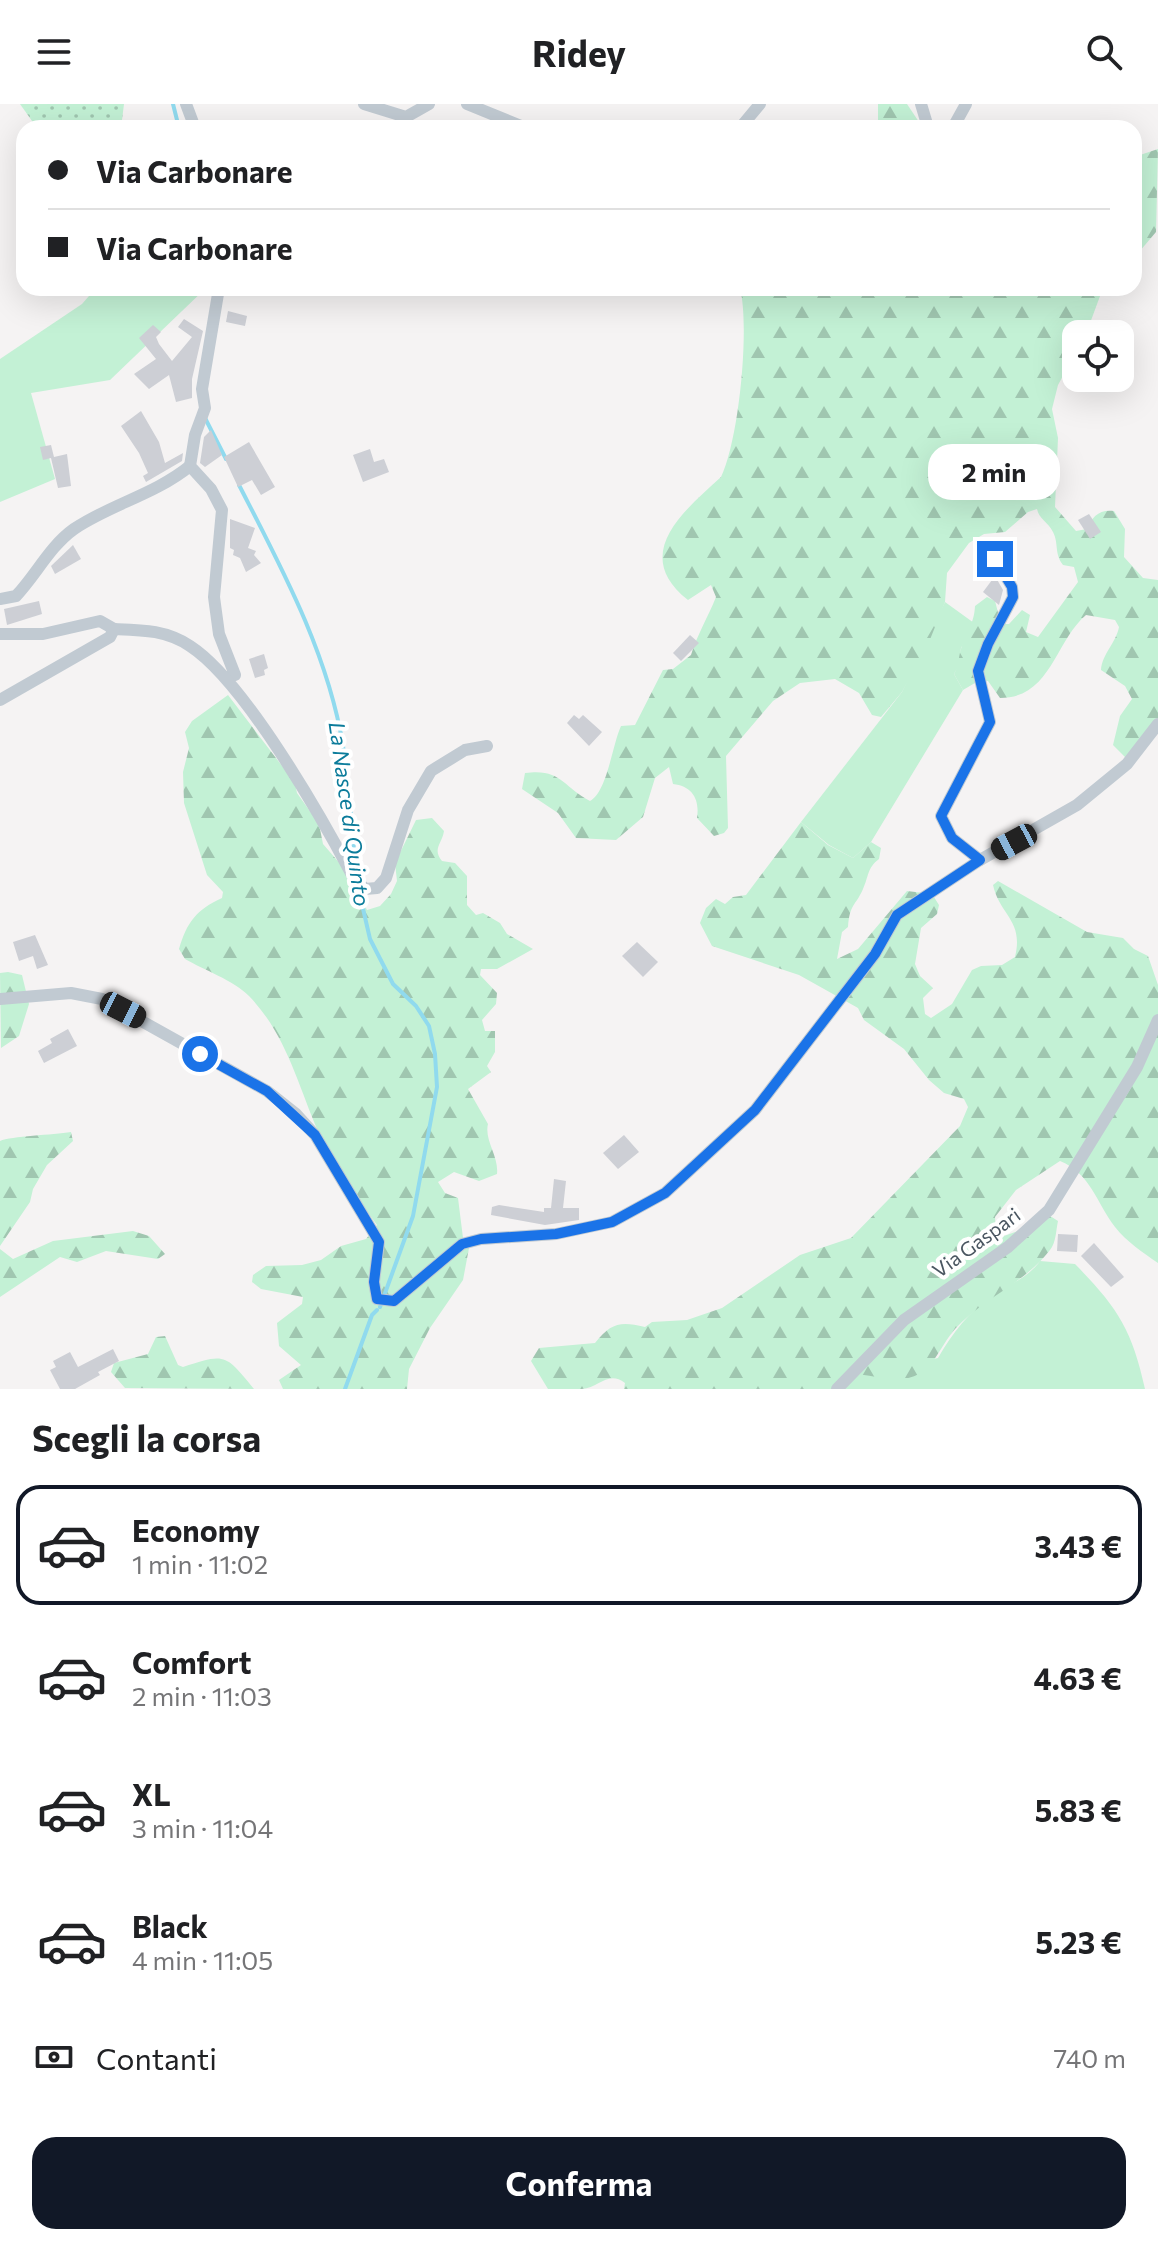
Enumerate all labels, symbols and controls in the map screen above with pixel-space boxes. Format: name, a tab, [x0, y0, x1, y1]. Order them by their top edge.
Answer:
icon: menu	[32, 30, 76, 74]
text: Ridey	[532, 30, 626, 74]
icon: search	[1082, 30, 1126, 74]
text: Via Carbonare	[96, 152, 293, 189]
text: Via Carbonare	[96, 229, 293, 266]
map controls	[1062, 320, 1134, 392]
button: locate	[1062, 320, 1134, 392]
callout: 2 min	[929, 443, 1061, 499]
text: 2 min	[962, 456, 1026, 487]
route end	[977, 541, 1013, 577]
water label: La Nasce di Quinto	[324, 720, 376, 908]
car	[987, 820, 1041, 864]
car	[96, 988, 150, 1032]
route start	[182, 1036, 218, 1072]
street label: Via Gaspari	[927, 1202, 1025, 1282]
text: Scegli la corsa	[32, 1415, 261, 1459]
icon: car	[36, 1509, 108, 1581]
text: Economy	[132, 1511, 260, 1548]
text: 3.43 €	[1035, 1527, 1122, 1564]
text: 1 min · 11:02	[132, 1548, 268, 1579]
icon: car	[36, 1641, 108, 1713]
text: Comfort	[132, 1643, 251, 1680]
text: 4.63 €	[1034, 1659, 1122, 1696]
text: 2 min · 11:03	[132, 1680, 272, 1711]
icon: car	[36, 1773, 108, 1845]
text: XL	[132, 1775, 171, 1812]
text: 5.83 €	[1035, 1791, 1122, 1828]
text: 3 min · 11:04	[132, 1812, 273, 1843]
icon: car	[36, 1905, 108, 1977]
text: Black	[132, 1907, 208, 1944]
text: 5.23 €	[1036, 1923, 1122, 1960]
text: 4 min · 11:05	[132, 1944, 273, 1975]
icon: cash	[32, 2035, 76, 2079]
text: Contanti	[96, 2039, 217, 2076]
text: 740 m	[1054, 2042, 1126, 2073]
button: Conferma	[32, 2137, 1126, 2229]

